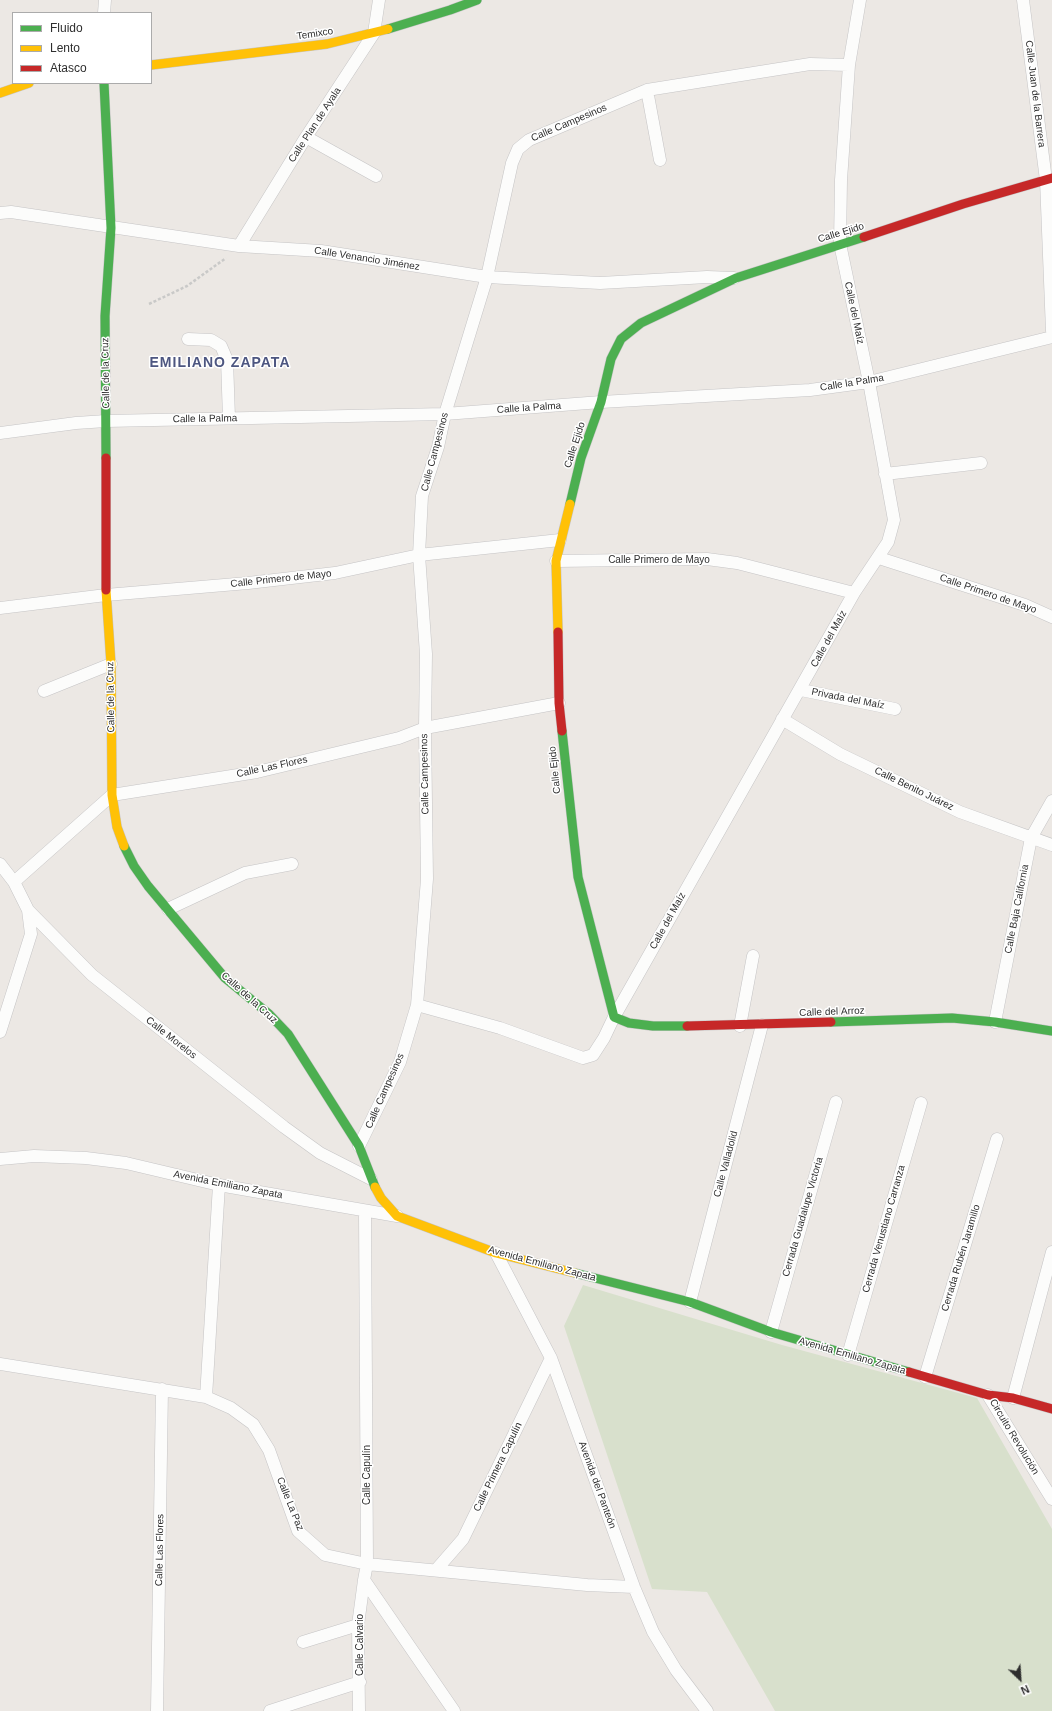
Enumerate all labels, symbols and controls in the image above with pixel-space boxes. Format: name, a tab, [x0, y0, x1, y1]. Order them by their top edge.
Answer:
legend	[12, 12, 152, 84]
text: Fluido	[50, 21, 83, 35]
street label: Temixco	[296, 25, 334, 43]
street label: Calle Juan de la Barrera	[1022, 40, 1048, 148]
text: Lento	[50, 41, 80, 55]
text: Atasco	[50, 61, 87, 75]
street label: Calle Plan de Ayala	[286, 85, 344, 165]
street label: Calle Campesinos	[529, 102, 609, 144]
street label: Calle Ejido	[816, 220, 866, 246]
street label: Calle Venancio Jiménez	[313, 245, 421, 273]
street label: Calle del Maíz	[842, 281, 866, 345]
street label: Calle de la Cruz	[99, 337, 113, 409]
district label: EMILIANO ZAPATA	[150, 355, 290, 371]
street label: Calle la Palma	[819, 372, 885, 394]
street label: Calle la Palma	[496, 400, 562, 416]
street label: Calle Campesinos	[419, 411, 451, 493]
street label: Calle la Palma	[173, 412, 237, 426]
street label: Calle Ejido	[562, 420, 588, 470]
street label: Calle Primero de Mayo	[608, 554, 710, 566]
street label: Calle Primero de Mayo	[230, 568, 332, 590]
street label: Calle Primero de Mayo	[938, 572, 1038, 616]
street label: Calle del Maíz	[808, 608, 850, 670]
street label: Calle de la Cruz	[104, 661, 118, 733]
street label: Privada del Maíz	[810, 686, 886, 712]
street label: Calle Campesinos	[418, 733, 432, 815]
street label: Calle Ejido	[547, 746, 563, 794]
street label: Calle Las Flores	[235, 754, 309, 780]
street label: Calle Benito Juárez	[872, 765, 956, 813]
street label: Calle Baja California	[1002, 863, 1032, 955]
street label: Calle del Maíz	[647, 890, 689, 952]
street label: Calle de la Cruz	[219, 970, 279, 1026]
street label: Calle del Arroz	[799, 1005, 865, 1019]
street label: Calle Morelos	[143, 1014, 199, 1062]
street label: Calle Campesinos	[363, 1051, 407, 1131]
street label: Calle Valladolid	[711, 1130, 741, 1198]
street label: Cerrada Guadalupe Victoria	[780, 1156, 826, 1278]
street label: Cerrada Venustiano Carranza	[860, 1164, 908, 1294]
street label: Avenida Emiliano Zapata	[172, 1169, 284, 1201]
street label: Cerrada Rubén Jaramillo	[939, 1203, 983, 1313]
street label: Avenida Emiliano Zapata	[487, 1244, 597, 1284]
street label: Avenida Emiliano Zapata	[797, 1335, 907, 1377]
street label: Circuito Revolución	[987, 1397, 1041, 1477]
street label: Calle Primera Capulín	[471, 1420, 525, 1514]
street label: Avenida del Panteón	[576, 1440, 618, 1530]
street label: Calle Capulín	[361, 1445, 373, 1505]
street label: Calle La Paz	[274, 1475, 306, 1533]
street label: Calle Las Flores	[153, 1514, 167, 1586]
street label: Calle Calvario	[354, 1614, 366, 1676]
north arrow	[1000, 1659, 1040, 1699]
text: N	[1019, 1683, 1031, 1697]

